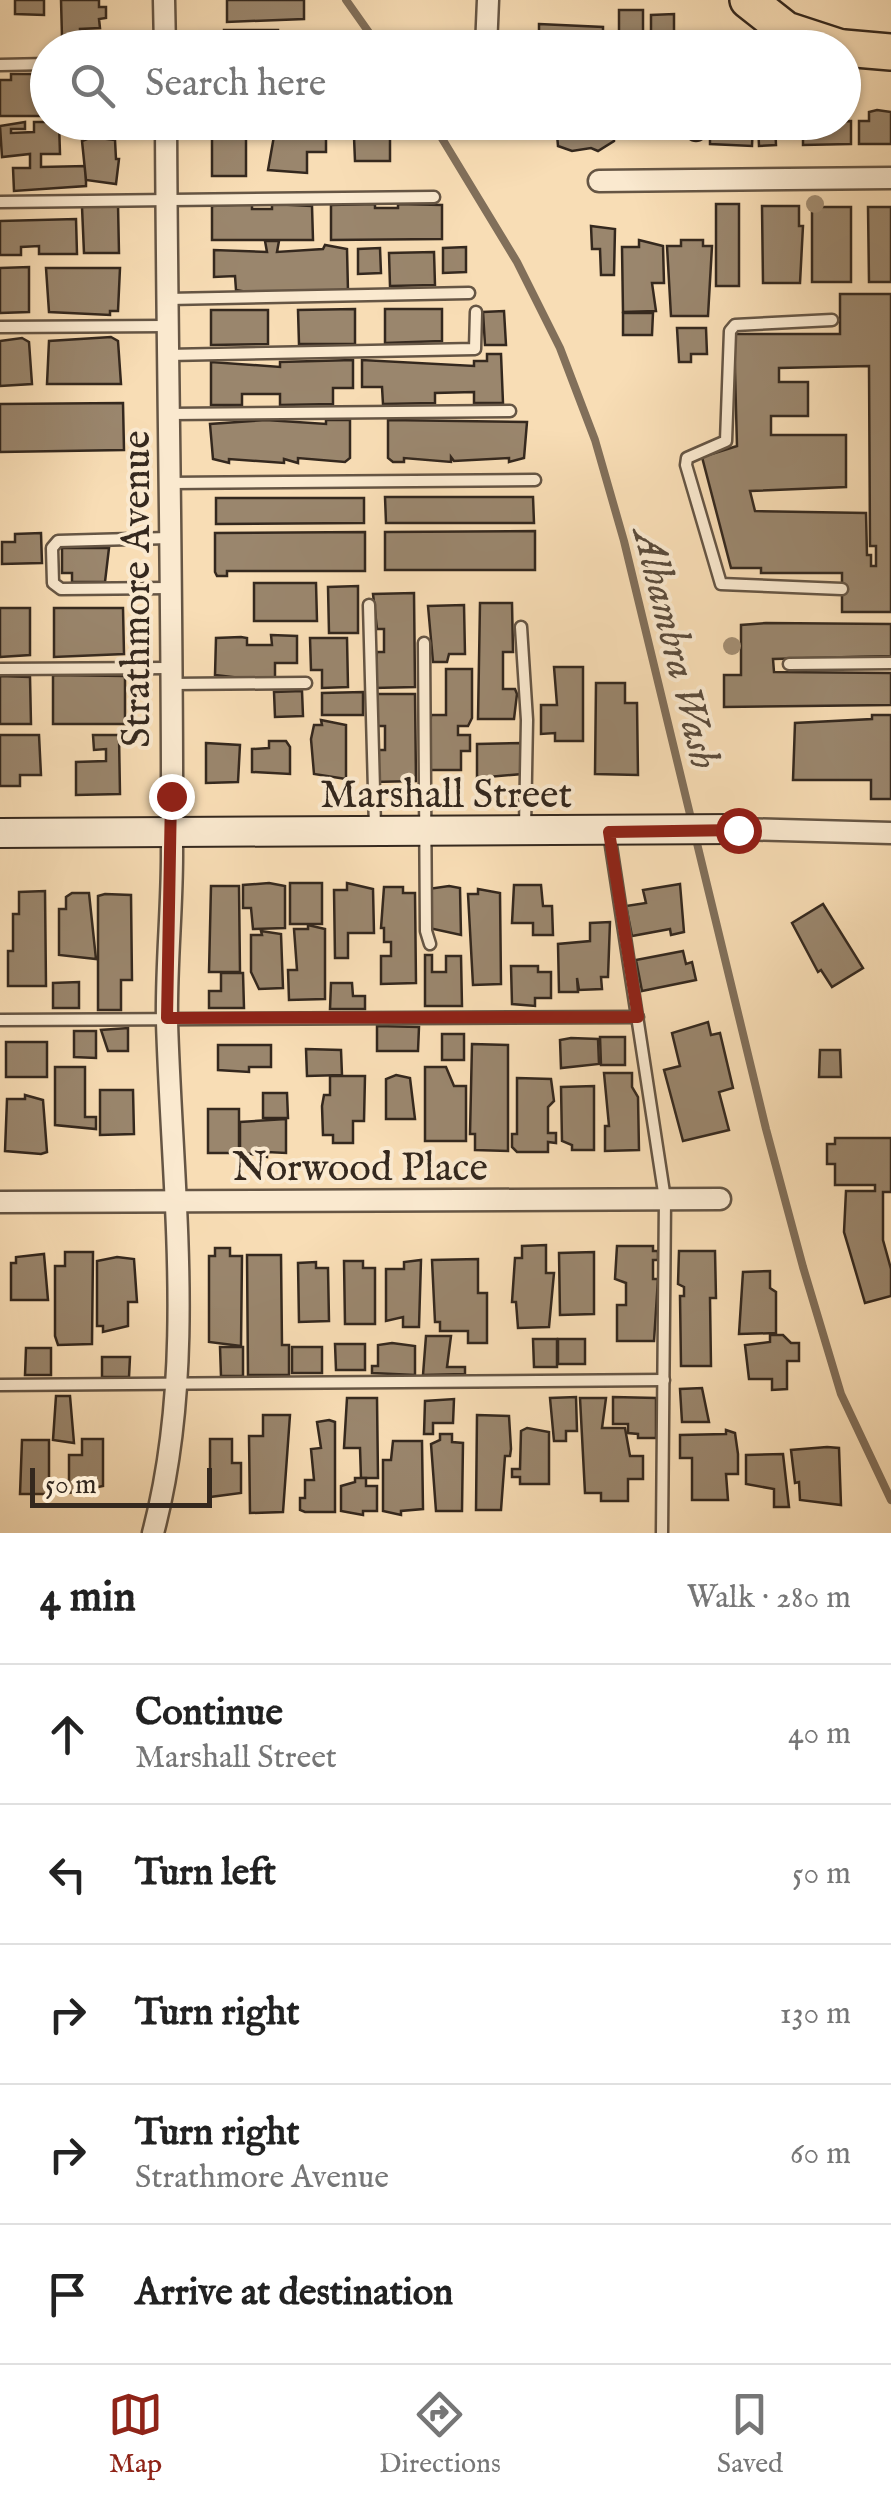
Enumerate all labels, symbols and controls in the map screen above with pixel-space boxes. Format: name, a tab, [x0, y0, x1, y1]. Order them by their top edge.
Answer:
search box	[30, 30, 861, 140]
icon: search	[65, 58, 120, 113]
text: Search here	[145, 61, 326, 109]
street label: Strathmore Avenue	[113, 430, 164, 748]
water label: Alhambra Wash	[618, 519, 730, 775]
street label: Marshall Street	[320, 771, 572, 822]
route end	[149, 774, 195, 820]
route start	[716, 808, 762, 854]
street label: Norwood Place	[232, 1144, 488, 1195]
scale bar	[30, 1463, 212, 1508]
text: 50 m	[45, 1468, 97, 1503]
text: 4 min	[40, 1572, 136, 1625]
text: Walk · 280 m	[687, 1578, 851, 1619]
text: Continue	[135, 1690, 283, 1738]
icon: ahead	[40, 1707, 95, 1762]
text: 40 m	[788, 1714, 851, 1755]
text: Marshall Street	[135, 1738, 337, 1779]
icon: left	[40, 1847, 95, 1902]
text: Turn left	[135, 1850, 276, 1898]
text: 50 m	[792, 1854, 851, 1895]
icon: right	[40, 1987, 95, 2042]
text: Turn right	[135, 1990, 299, 2038]
text: 130 m	[780, 1994, 851, 2035]
text: Turn right	[135, 2110, 299, 2158]
icon: right	[40, 2127, 95, 2182]
text: 60 m	[790, 2134, 851, 2175]
text: Strathmore Avenue	[135, 2158, 389, 2199]
icon: arrive	[40, 2267, 95, 2322]
text: Arrive at destination	[135, 2270, 453, 2318]
tab: Map	[108, 2387, 163, 2482]
tab: Directions	[379, 2387, 501, 2482]
tab: Saved	[717, 2387, 783, 2482]

